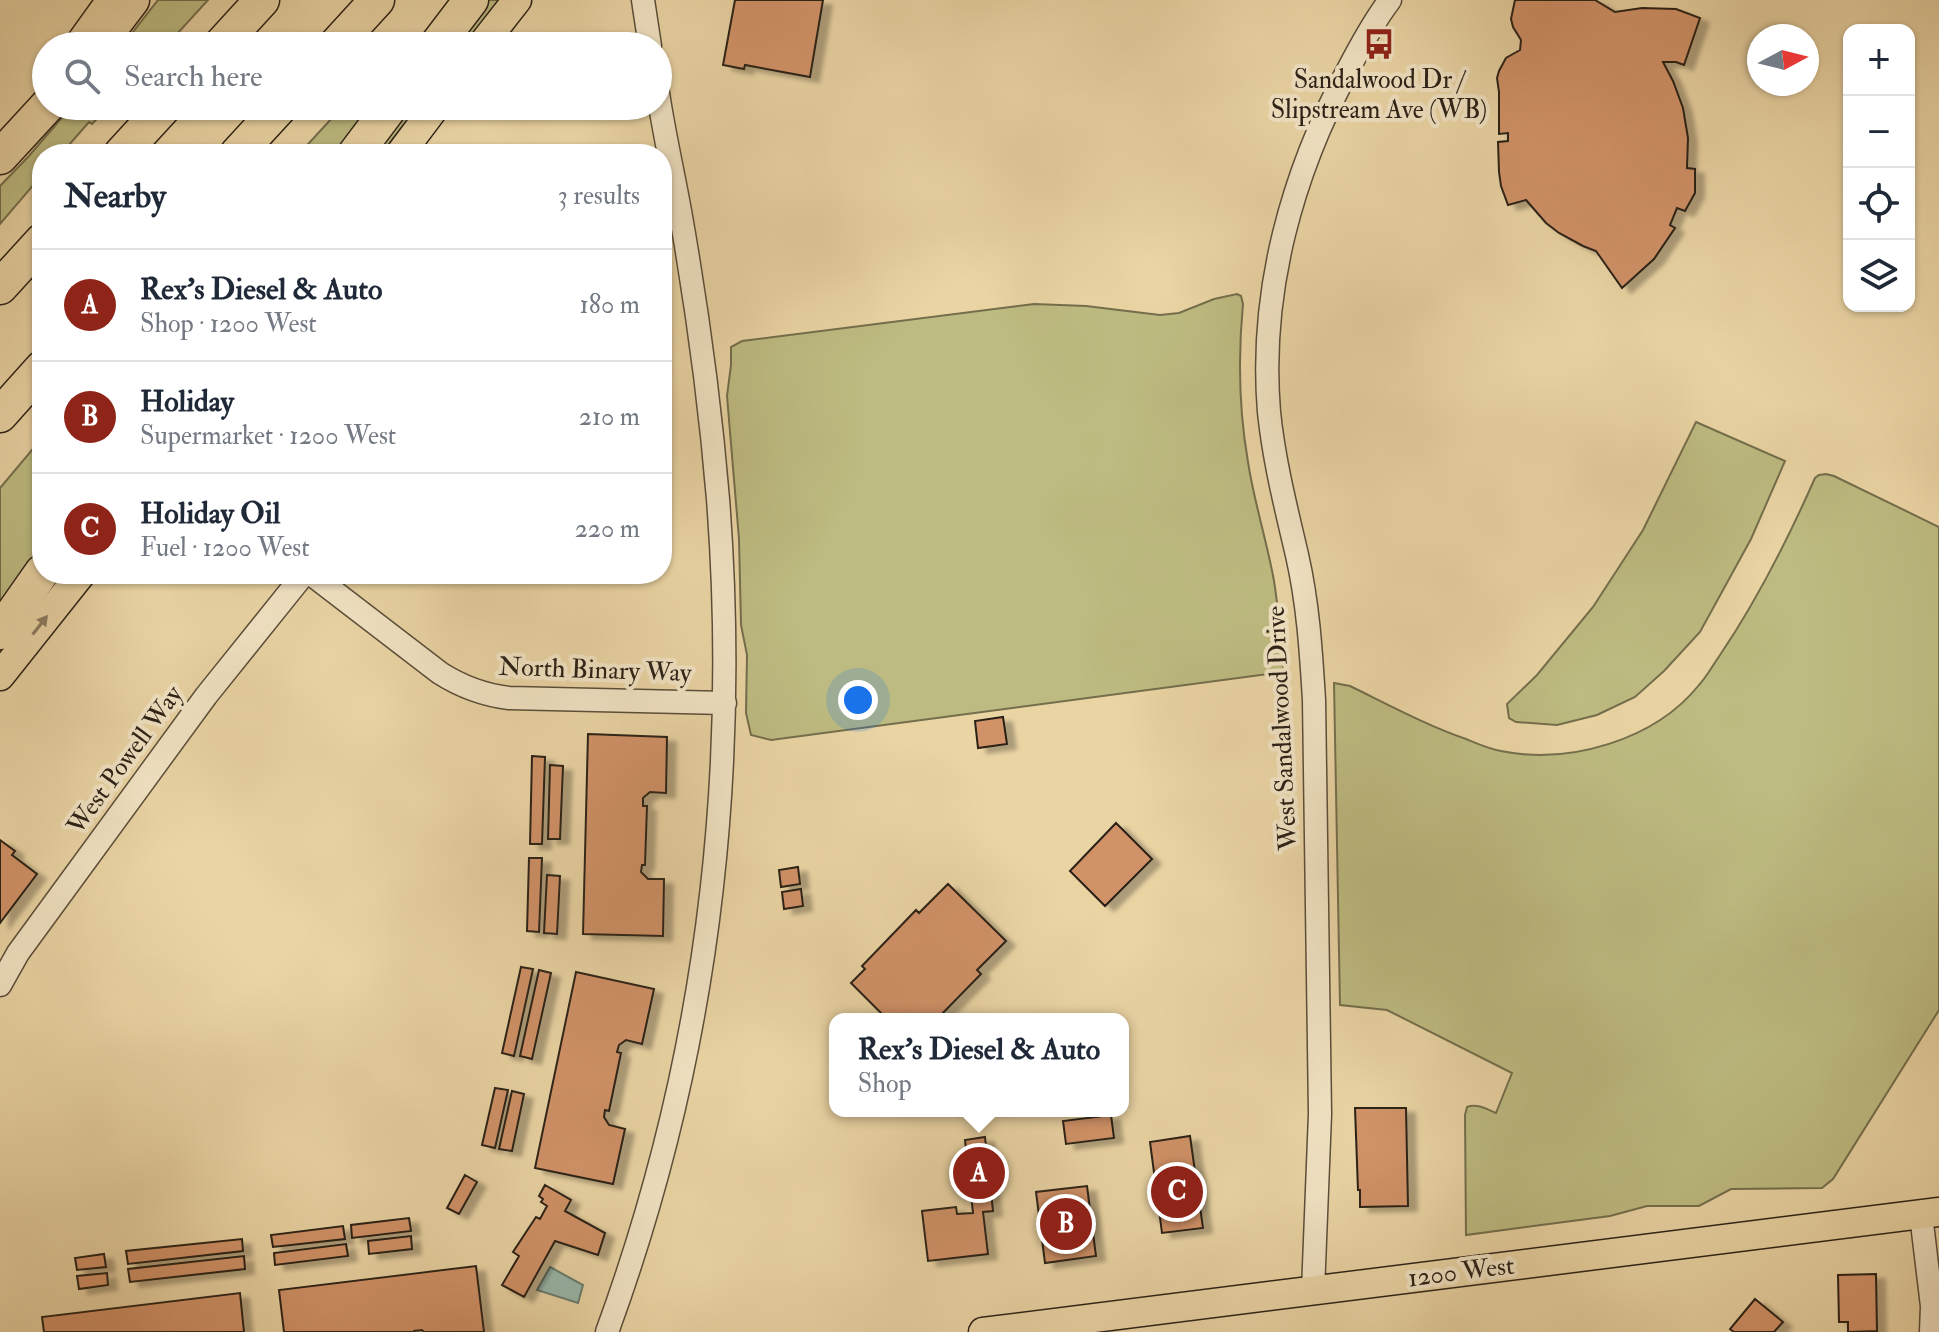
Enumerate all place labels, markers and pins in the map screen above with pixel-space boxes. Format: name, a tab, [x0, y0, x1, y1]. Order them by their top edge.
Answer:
bus stop icon: Sandalwood Dr / Slipstream Ave (WB)	[1362, 27, 1396, 61]
place label: Sandalwood Dr / Slipstream Ave (WB)	[1271, 64, 1487, 127]
pin: A	[953, 1143, 1005, 1203]
pin: C	[1151, 1162, 1203, 1222]
pin: B	[1040, 1194, 1092, 1254]

